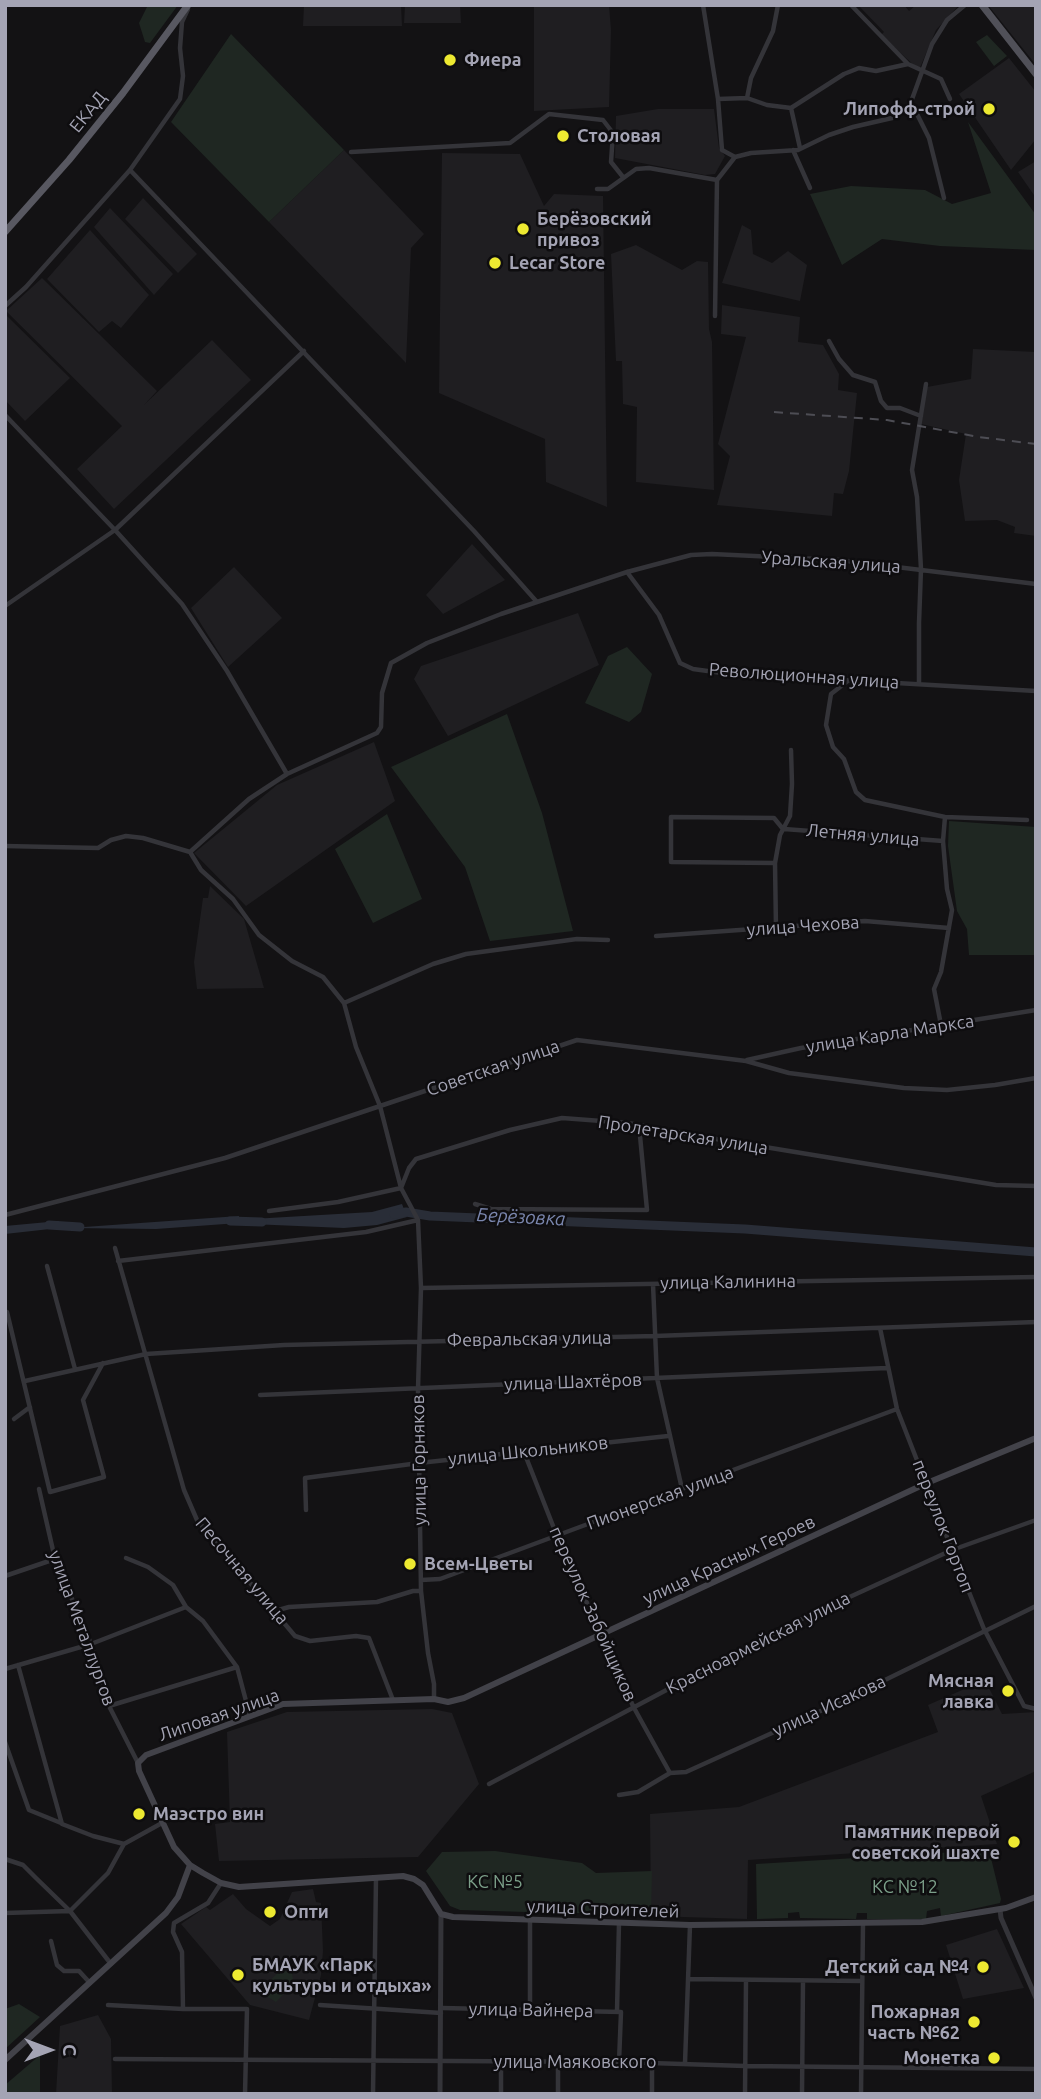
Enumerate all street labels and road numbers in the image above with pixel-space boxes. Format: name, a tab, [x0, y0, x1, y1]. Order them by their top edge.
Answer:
street label: ЕКАД	[65, 87, 111, 137]
street label: Уральская улица	[761, 546, 901, 578]
street label: Революционная улица	[708, 659, 900, 693]
street label: Летняя улица	[805, 819, 921, 851]
street label: улица Чехова	[746, 911, 860, 941]
street label: улица Карла Маркса	[804, 1010, 976, 1058]
street label: Советская улица	[424, 1035, 562, 1101]
street label: Пролетарская улица	[597, 1111, 769, 1159]
street label: улица Калинина	[660, 1270, 796, 1294]
street label: Февральская улица	[446, 1327, 612, 1351]
street label: улица Шахтёров	[504, 1369, 642, 1395]
street label: улица Горняков	[407, 1394, 431, 1526]
street label: улица Школьников	[447, 1432, 609, 1470]
street label: переулок Гортоп	[908, 1456, 978, 1596]
street label: Пионерская улица	[584, 1461, 736, 1535]
street label: улица Красных Героев	[639, 1511, 819, 1609]
street label: Песочная улица	[191, 1513, 293, 1629]
street label: переулок Забойщиков	[545, 1523, 641, 1705]
street label: улица Металлургов	[44, 1547, 120, 1709]
street label: Красноармейская улица	[662, 1587, 854, 1699]
street label: улица Исакова	[769, 1670, 889, 1742]
street label: Липовая улица	[156, 1684, 282, 1746]
street label: улица Строителей	[526, 1896, 680, 1922]
street label: улица Вайнера	[468, 1998, 594, 2022]
street label: улица Маяковского	[494, 2051, 656, 2073]

